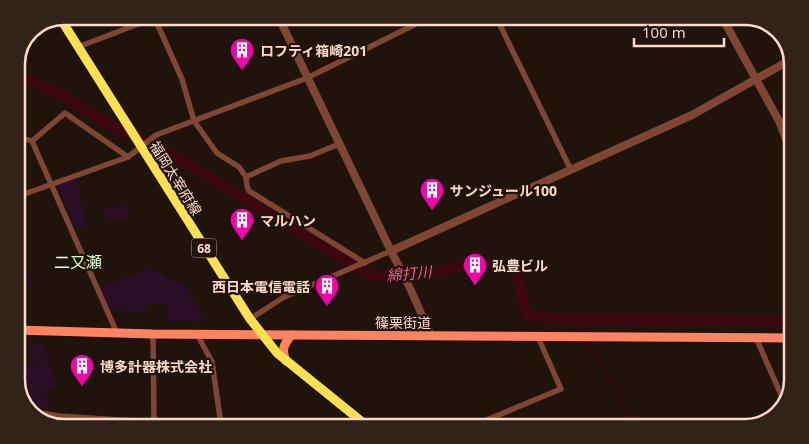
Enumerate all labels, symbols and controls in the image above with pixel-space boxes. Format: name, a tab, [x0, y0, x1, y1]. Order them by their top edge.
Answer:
scale bar	[634, 15, 724, 47]
text: 100 m	[642, 22, 686, 42]
building icon: ロフティ箱崎201	[229, 37, 255, 71]
place label: ロフティ箱崎201	[260, 41, 367, 60]
street label: 福岡太宰府線	[146, 137, 206, 219]
building icon: サンジュール100	[419, 177, 445, 211]
place label: サンジュール100	[450, 181, 557, 200]
building icon: マルハン	[229, 207, 255, 241]
place label: マルハン	[260, 211, 316, 230]
road number: 68	[192, 238, 216, 258]
district label: 二又瀬	[54, 251, 102, 273]
building icon: 弘豊ビル	[462, 252, 488, 286]
place label: 弘豊ビル	[492, 256, 548, 275]
water label: 綿打川	[386, 261, 434, 285]
building icon: 西日本電信電話	[314, 273, 340, 307]
place label: 西日本電信電話	[212, 277, 310, 296]
street label: 篠栗街道	[375, 313, 431, 332]
building icon: 博多計器株式会社	[69, 353, 95, 387]
place label: 博多計器株式会社	[100, 357, 212, 376]

